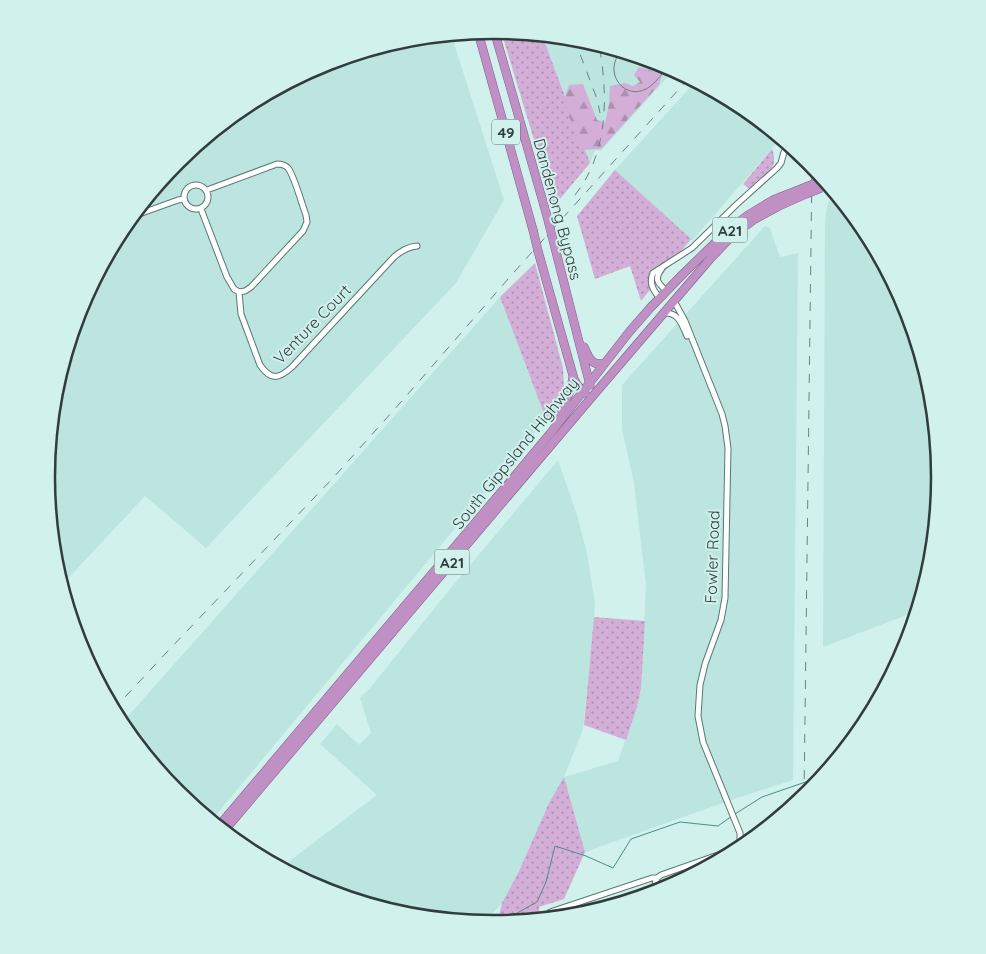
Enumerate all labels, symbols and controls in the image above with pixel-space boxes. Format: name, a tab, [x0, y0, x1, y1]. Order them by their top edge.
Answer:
road number: 49	[492, 120, 520, 144]
street label: Dandenong Bypass	[529, 136, 587, 282]
road number: A21	[712, 218, 748, 242]
street label: Venture Court	[269, 280, 355, 368]
street label: South Gippsland Highway	[448, 373, 582, 533]
street label: Fowler Road	[700, 510, 724, 604]
road number: A21	[434, 550, 470, 574]

